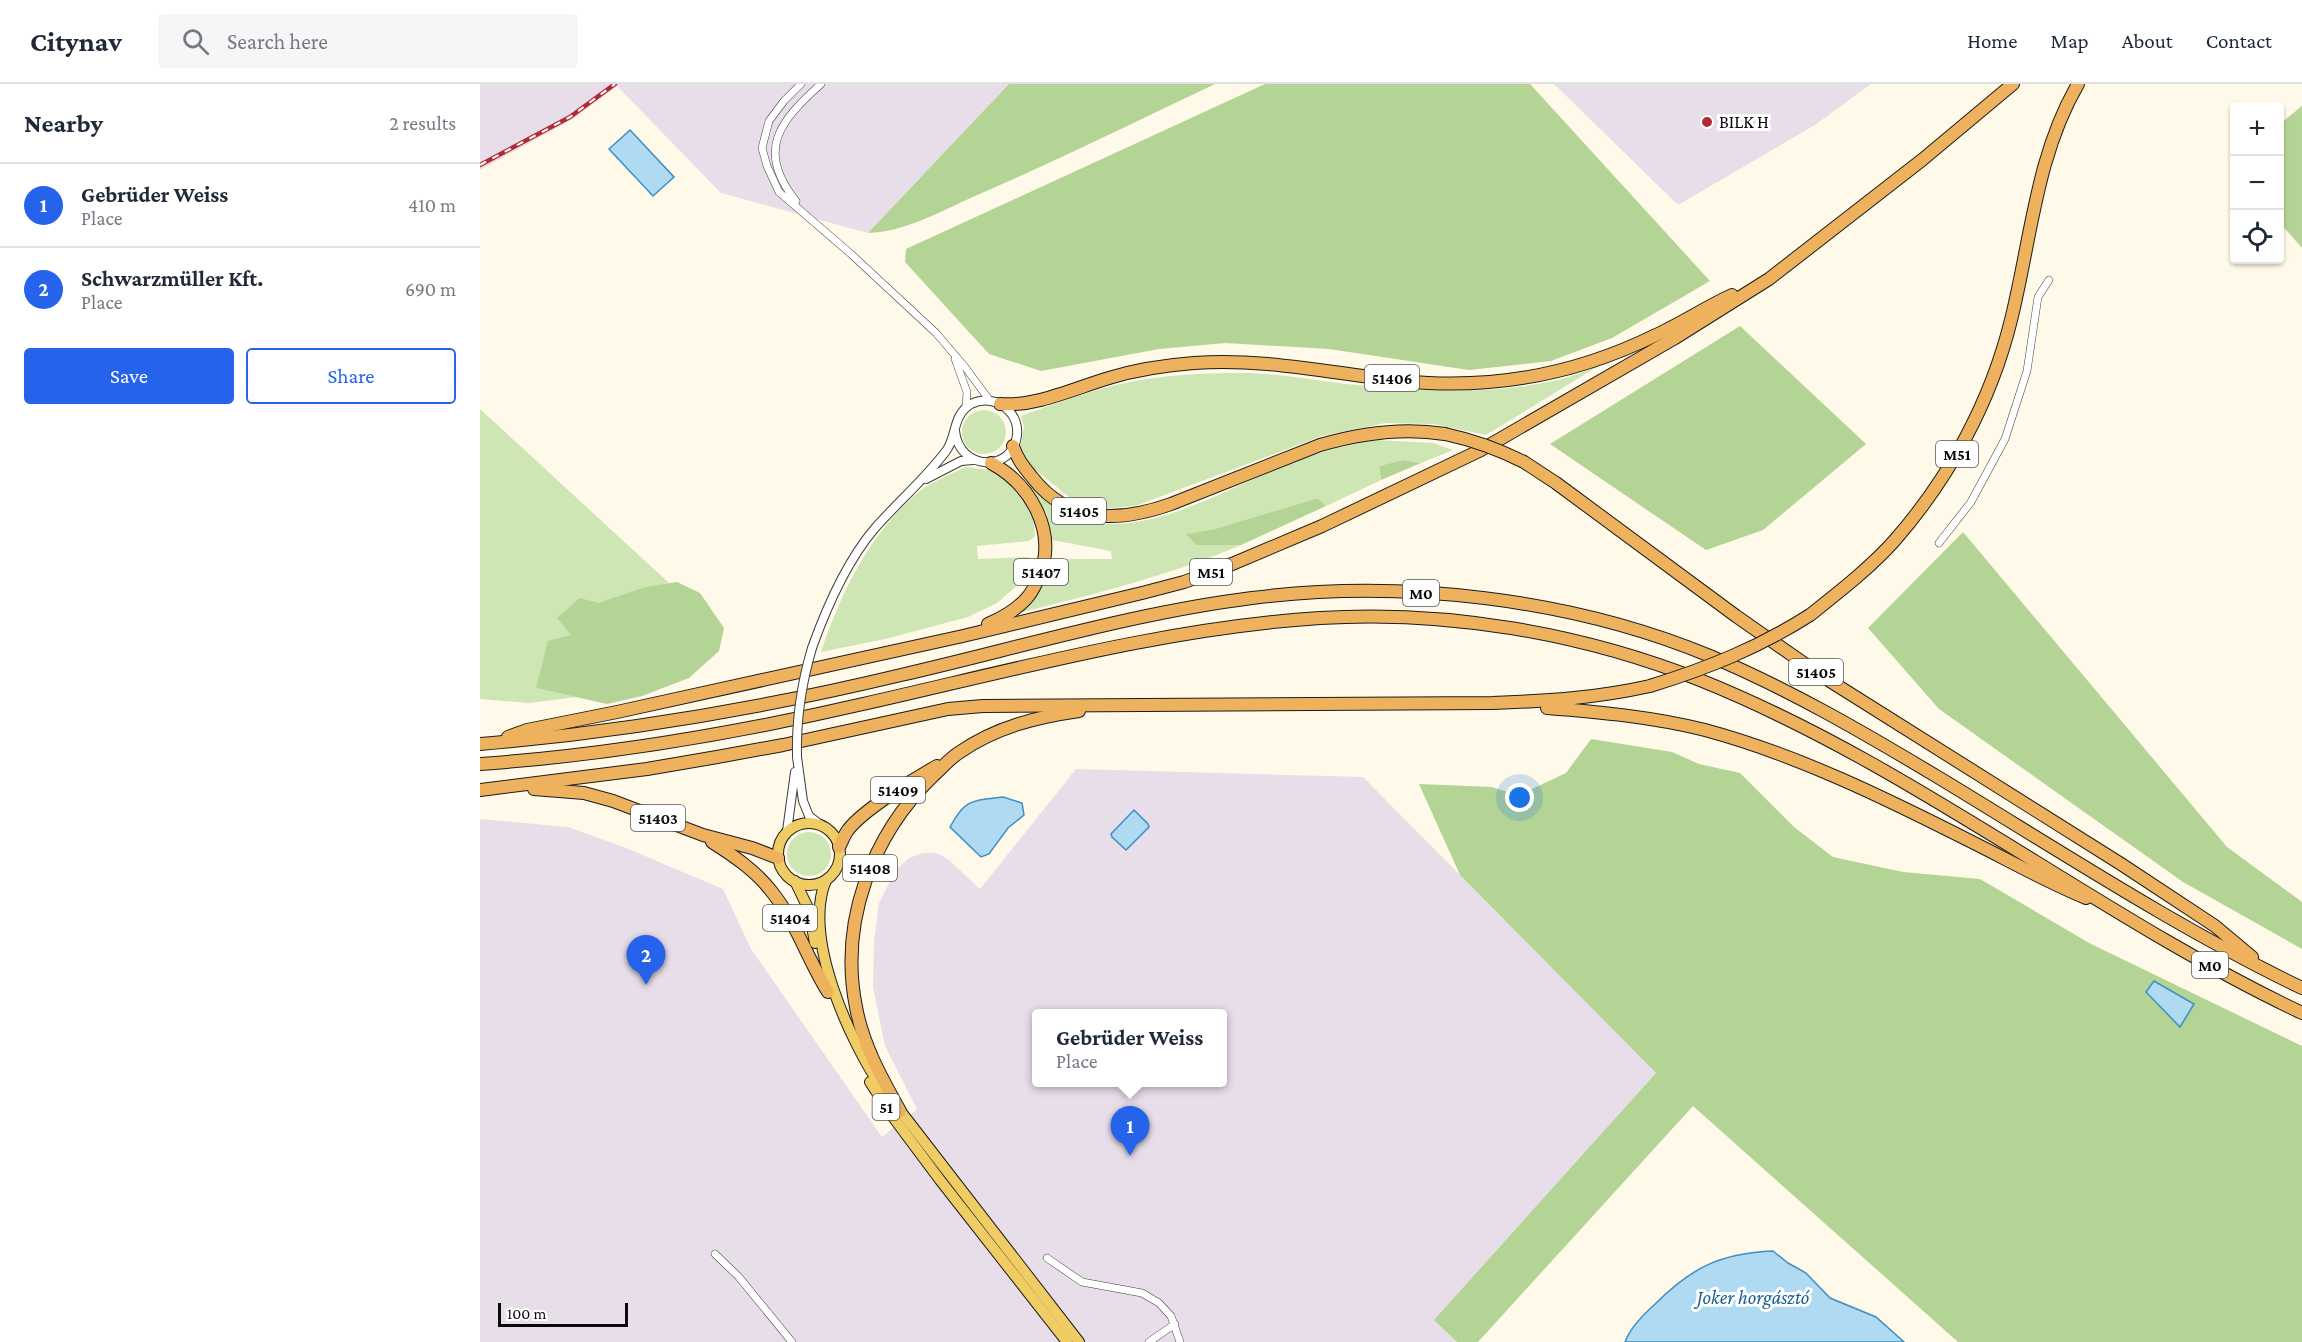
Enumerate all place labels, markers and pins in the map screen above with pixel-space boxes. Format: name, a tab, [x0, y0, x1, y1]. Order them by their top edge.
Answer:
place label: BILK H	[1719, 112, 1769, 132]
marker: BILK H	[1700, 115, 1714, 129]
pin: 2	[626, 936, 666, 985]
pin: 1	[1110, 1106, 1150, 1156]

